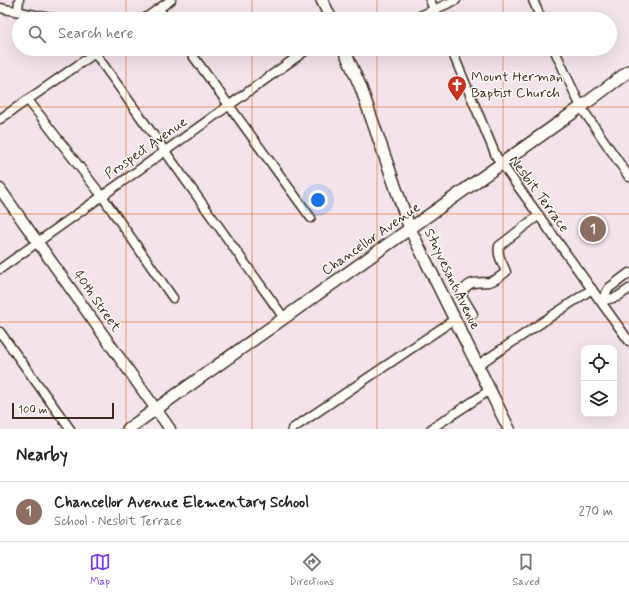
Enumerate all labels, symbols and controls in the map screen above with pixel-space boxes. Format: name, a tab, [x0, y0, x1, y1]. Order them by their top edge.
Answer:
search box	[12, 12, 617, 56]
icon: search	[26, 23, 48, 45]
text: Search here	[58, 24, 134, 44]
place label: Mount Herman Baptist Church	[471, 68, 563, 102]
church icon: Mount Herman Baptist Church	[446, 74, 468, 102]
street label: Prospect Avenue	[101, 113, 191, 183]
street label: Nesbit Terrace	[505, 152, 573, 236]
your location	[308, 190, 328, 210]
street label: Chancellor Avenue	[318, 198, 424, 280]
pin: 1	[580, 214, 606, 244]
street label: Stuyvesant Avenue	[420, 225, 484, 333]
street label: 40th Street	[69, 266, 125, 336]
map controls	[581, 345, 617, 417]
button: locate	[581, 345, 617, 381]
button: layers	[581, 381, 617, 417]
scale bar	[12, 401, 114, 420]
text: 100 m	[18, 403, 48, 417]
text: Nearby	[16, 444, 68, 466]
text: Chancellor Avenue Elementary School	[54, 493, 309, 513]
text: 1	[26, 503, 32, 520]
text: 270 m	[578, 503, 613, 520]
text: School · Nesbit Terrace	[54, 513, 182, 530]
tab: Map	[89, 551, 111, 589]
tab: Directions	[289, 551, 334, 589]
tab: Saved	[512, 551, 540, 589]

